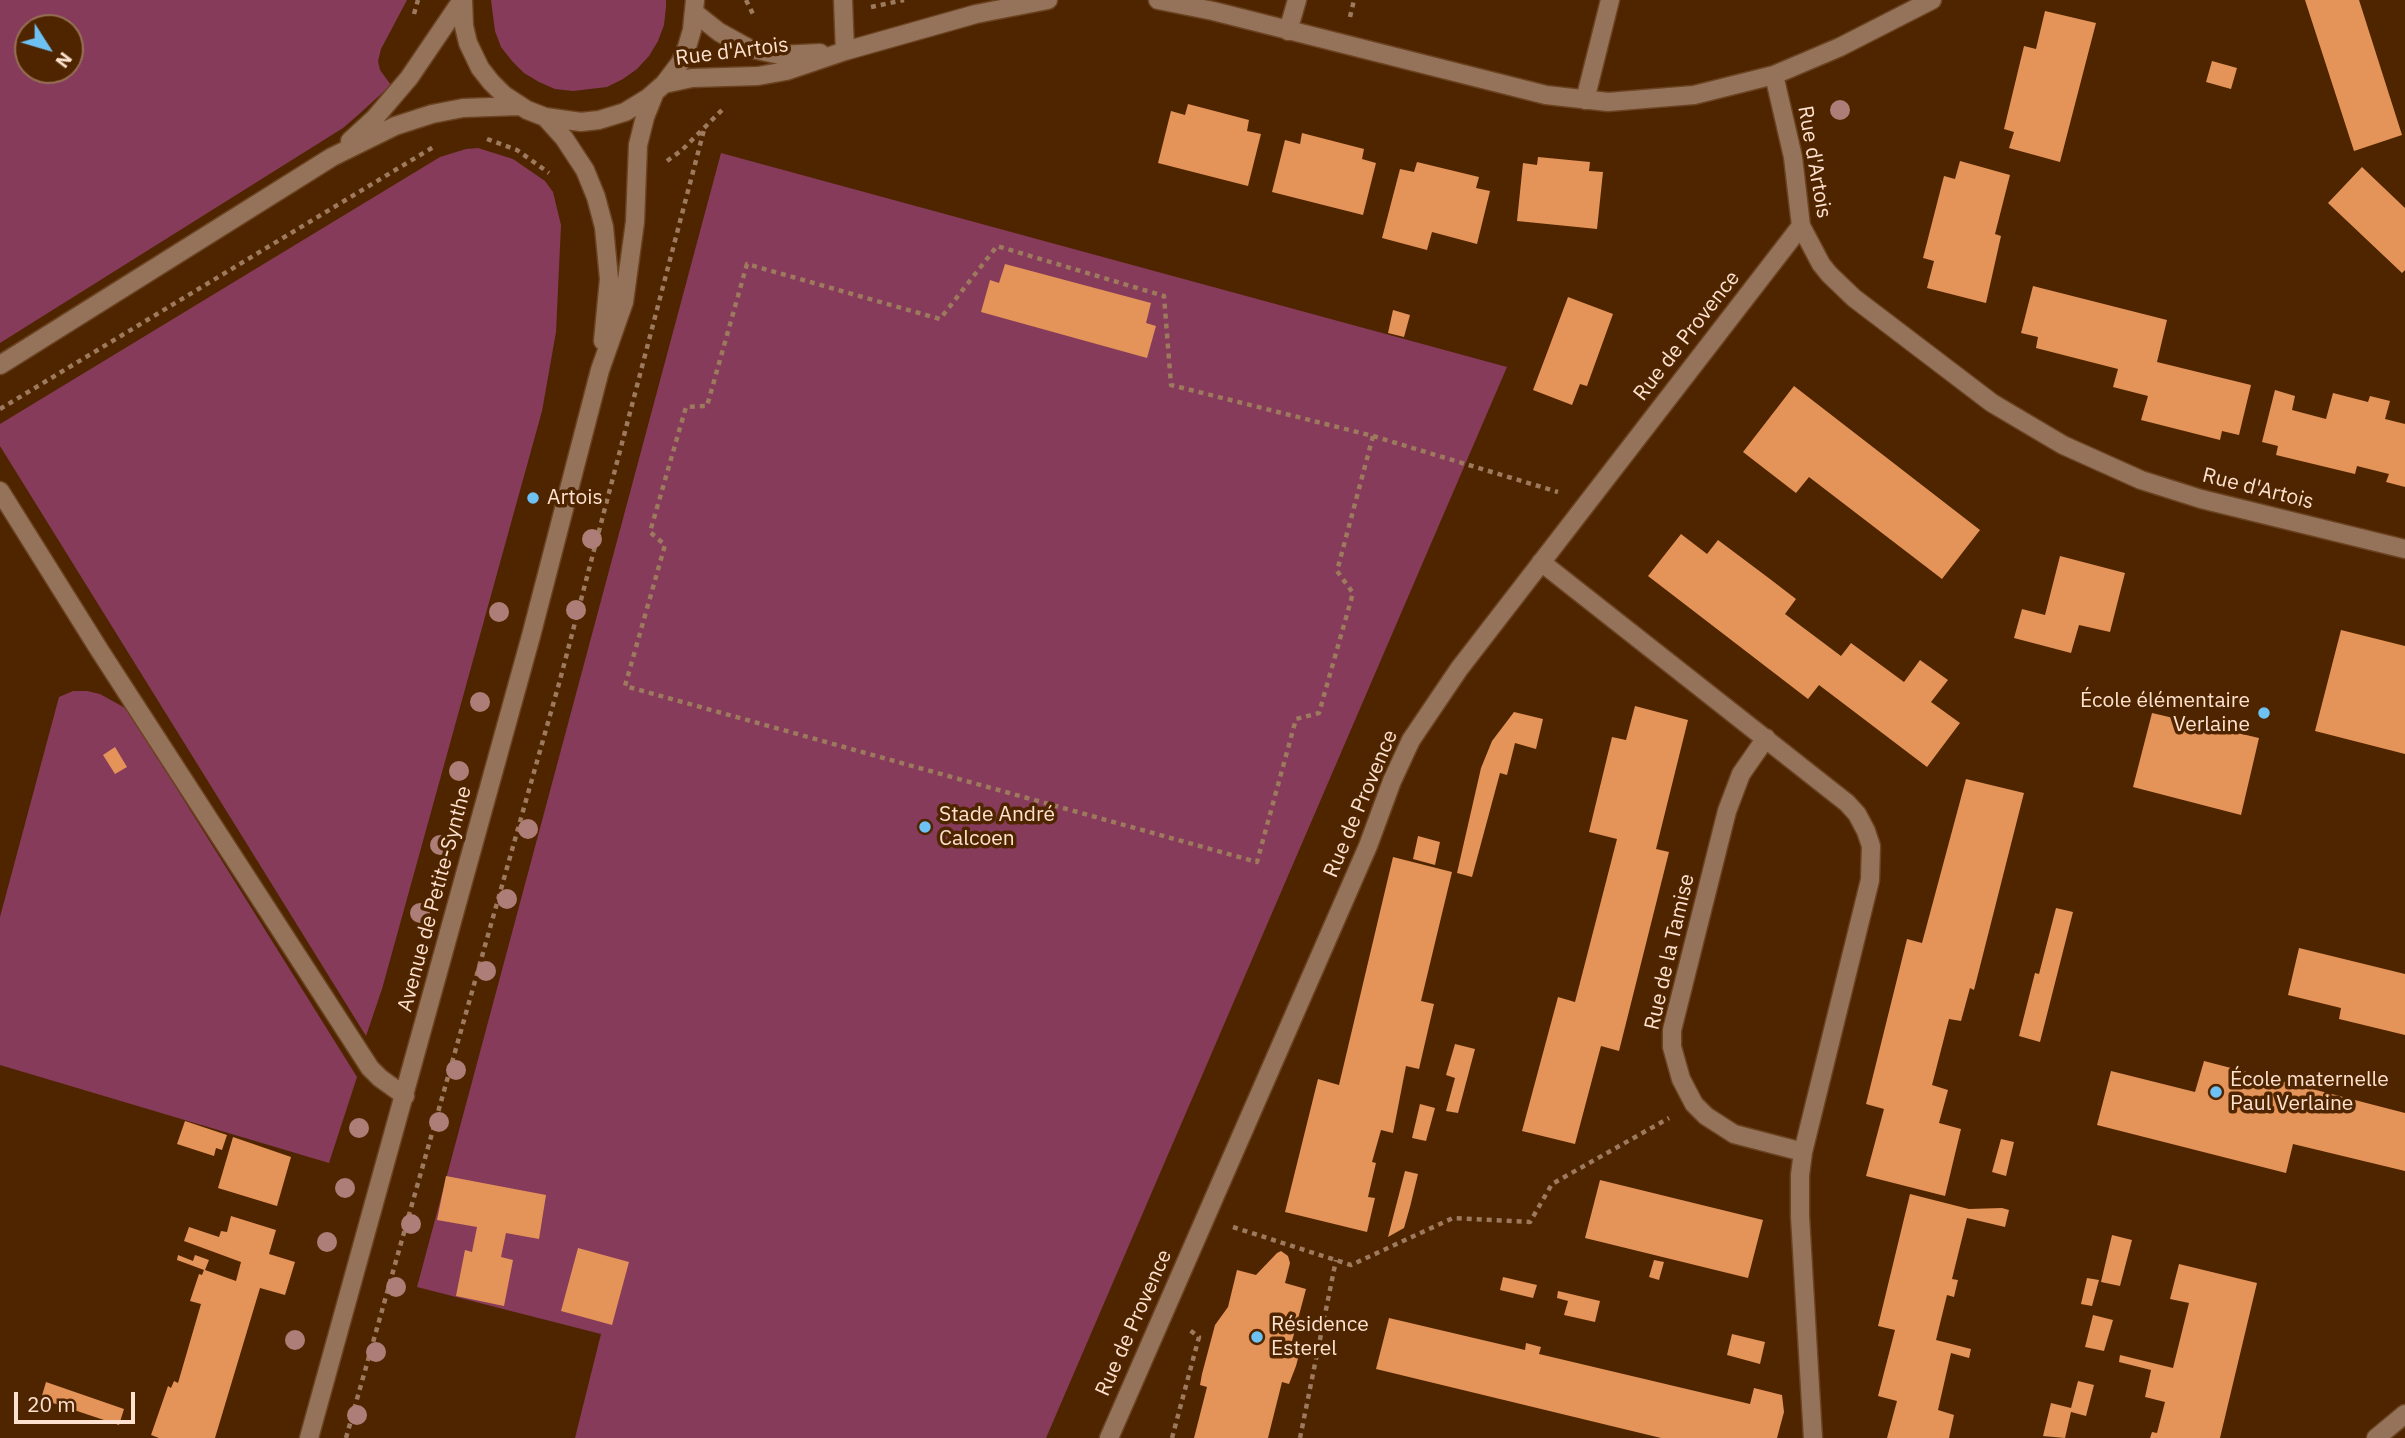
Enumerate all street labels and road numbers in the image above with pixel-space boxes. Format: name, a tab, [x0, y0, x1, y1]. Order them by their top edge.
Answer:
street label: Rue d'Artois	[674, 33, 790, 71]
street label: Rue d'Artois	[1792, 104, 1836, 220]
street label: Rue de Provence	[1628, 266, 1746, 406]
street label: Rue d'Artois	[2200, 463, 2316, 515]
street label: Rue de Provence	[1319, 726, 1403, 882]
street label: Avenue de Petite-Synthe	[393, 783, 477, 1015]
street label: Rue de la Tamise	[1640, 871, 1700, 1033]
street label: Rue de Provence	[1090, 1246, 1178, 1400]

